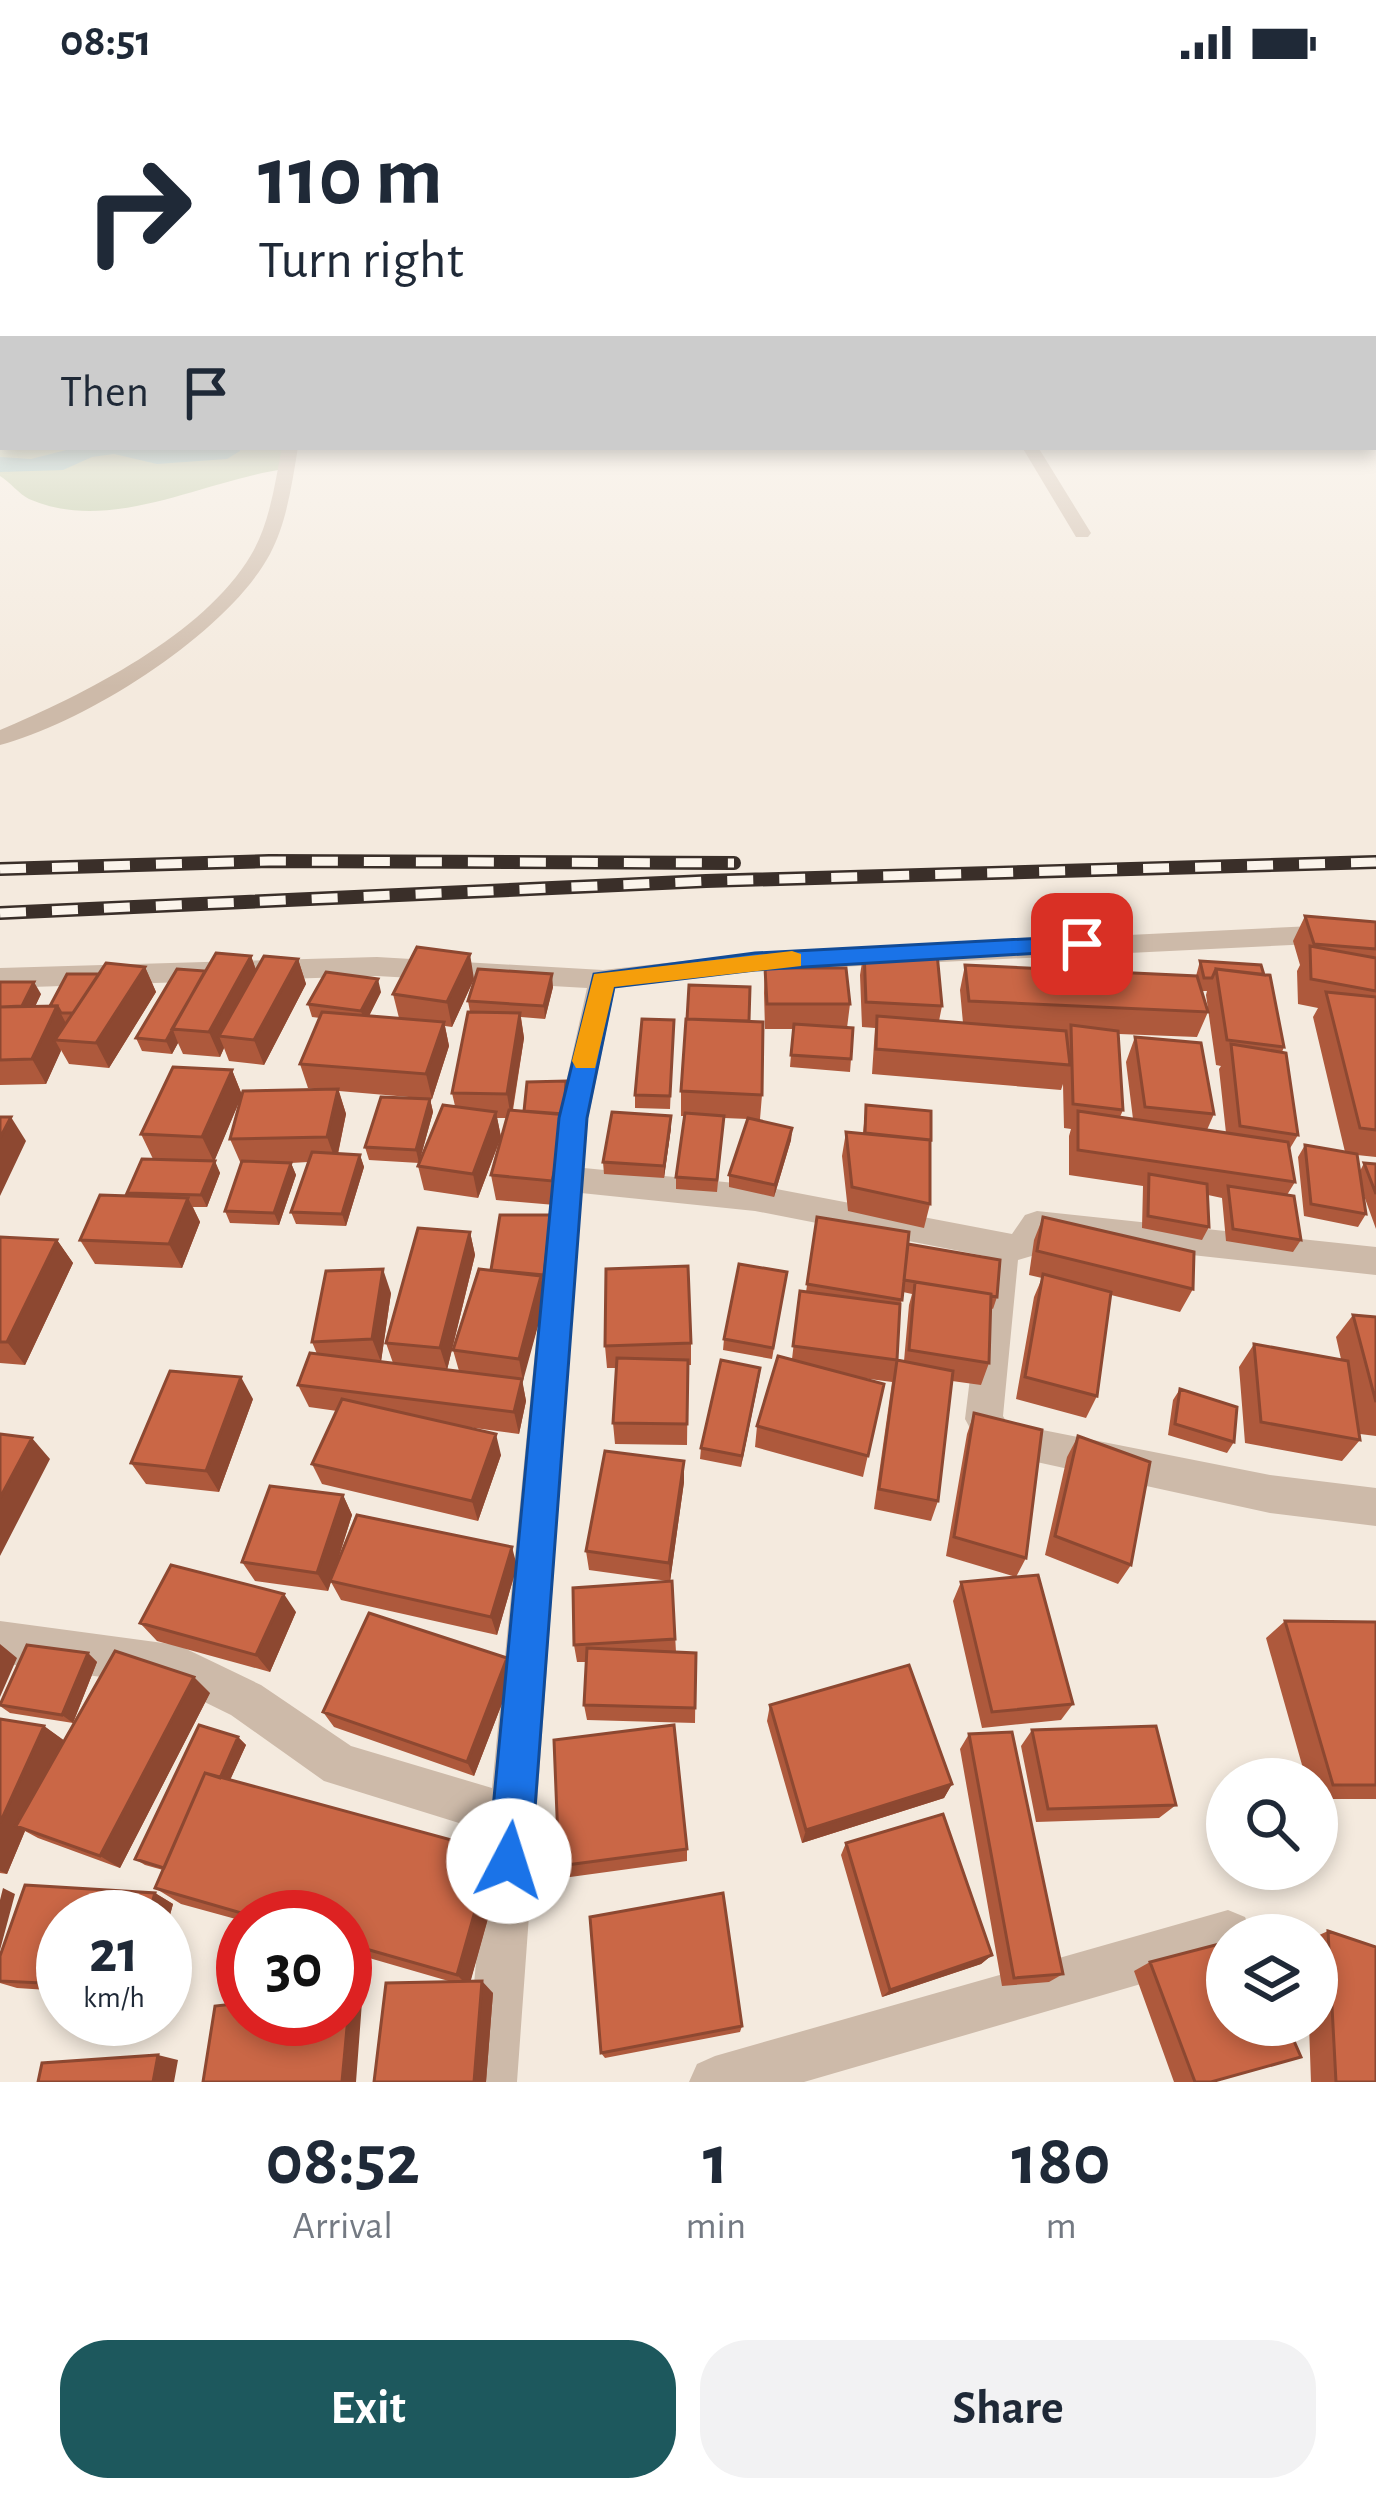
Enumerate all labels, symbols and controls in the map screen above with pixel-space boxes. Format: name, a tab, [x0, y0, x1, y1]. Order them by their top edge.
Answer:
text: 08:51	[60, 19, 152, 64]
icon: right	[60, 132, 216, 288]
text: 110 m	[258, 136, 443, 220]
text: Turn right	[258, 234, 464, 288]
icon: arrive	[173, 360, 239, 426]
text: Then	[60, 370, 149, 415]
pin	[1031, 893, 1133, 995]
icon: arrive	[1049, 911, 1115, 977]
map controls	[1206, 1758, 1338, 2046]
button: search	[1206, 1758, 1338, 1890]
position arrow	[446, 1798, 572, 1924]
speed limit sign: 30	[216, 1890, 372, 2046]
button: layers	[1206, 1914, 1338, 2046]
text: 21	[89, 1923, 139, 1983]
text: km/h	[83, 1983, 145, 2013]
text: 08:52	[265, 2125, 420, 2197]
text: 1	[703, 2125, 729, 2197]
text: 180	[1012, 2125, 1111, 2197]
text: Arrival	[293, 2207, 393, 2246]
text: min	[685, 2207, 746, 2246]
text: m	[1045, 2207, 1077, 2246]
button: Exit	[60, 2340, 676, 2478]
button: Share	[700, 2340, 1316, 2478]

